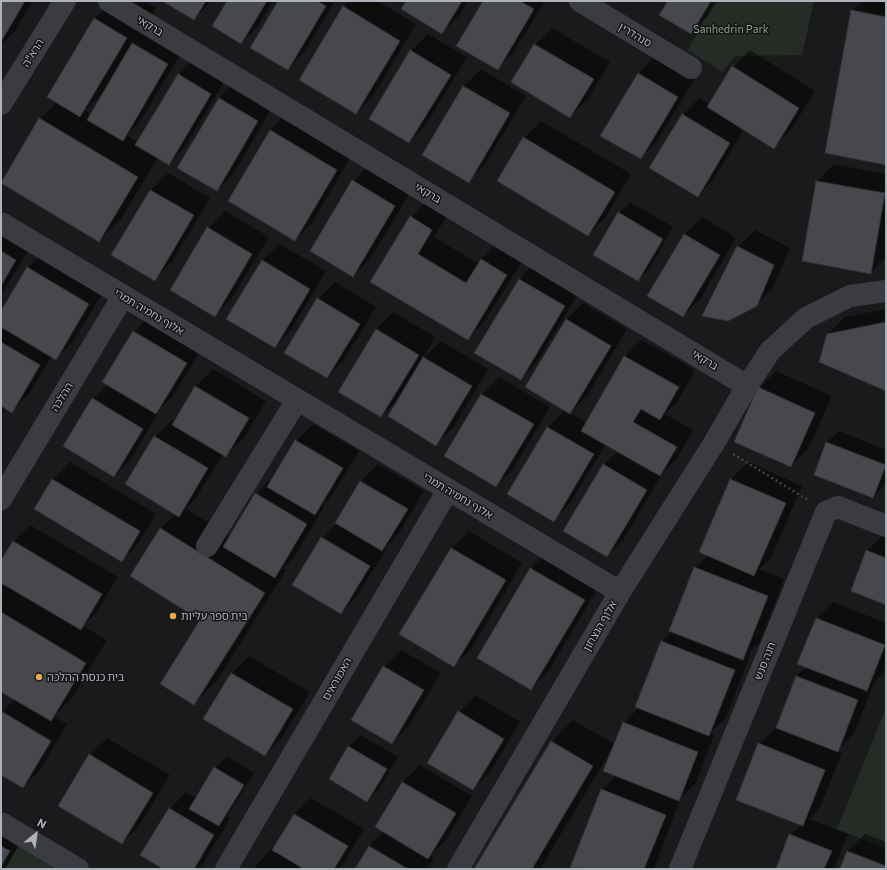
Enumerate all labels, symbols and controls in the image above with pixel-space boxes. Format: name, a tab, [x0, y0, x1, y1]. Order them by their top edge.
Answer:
street label: ברקאי	[134, 13, 166, 39]
street label: סנהדרין	[616, 20, 654, 50]
park label: Sanhedrin Park	[693, 22, 769, 36]
street label: הרא"ה	[19, 37, 47, 69]
street label: ברקאי	[412, 180, 444, 206]
street label: אלוף נחמיה תמרי	[112, 286, 186, 338]
street label: ברקאי	[689, 347, 721, 373]
street label: ההלכה	[48, 380, 76, 414]
street label: אלוף נחמיה תמרי	[421, 470, 495, 522]
street label: אלוף הנצחון	[580, 598, 620, 654]
place label: בית ספר עליות	[181, 609, 248, 623]
marker: בית ספר עליות	[168, 611, 178, 621]
street label: חנה סנש	[751, 640, 779, 682]
street label: האמוראים	[319, 655, 355, 703]
place label: בית כנסת ההלכה	[47, 670, 124, 684]
marker: בית כנסת ההלכה	[34, 672, 44, 682]
north arrow	[16, 814, 56, 854]
text: N	[35, 815, 49, 831]

